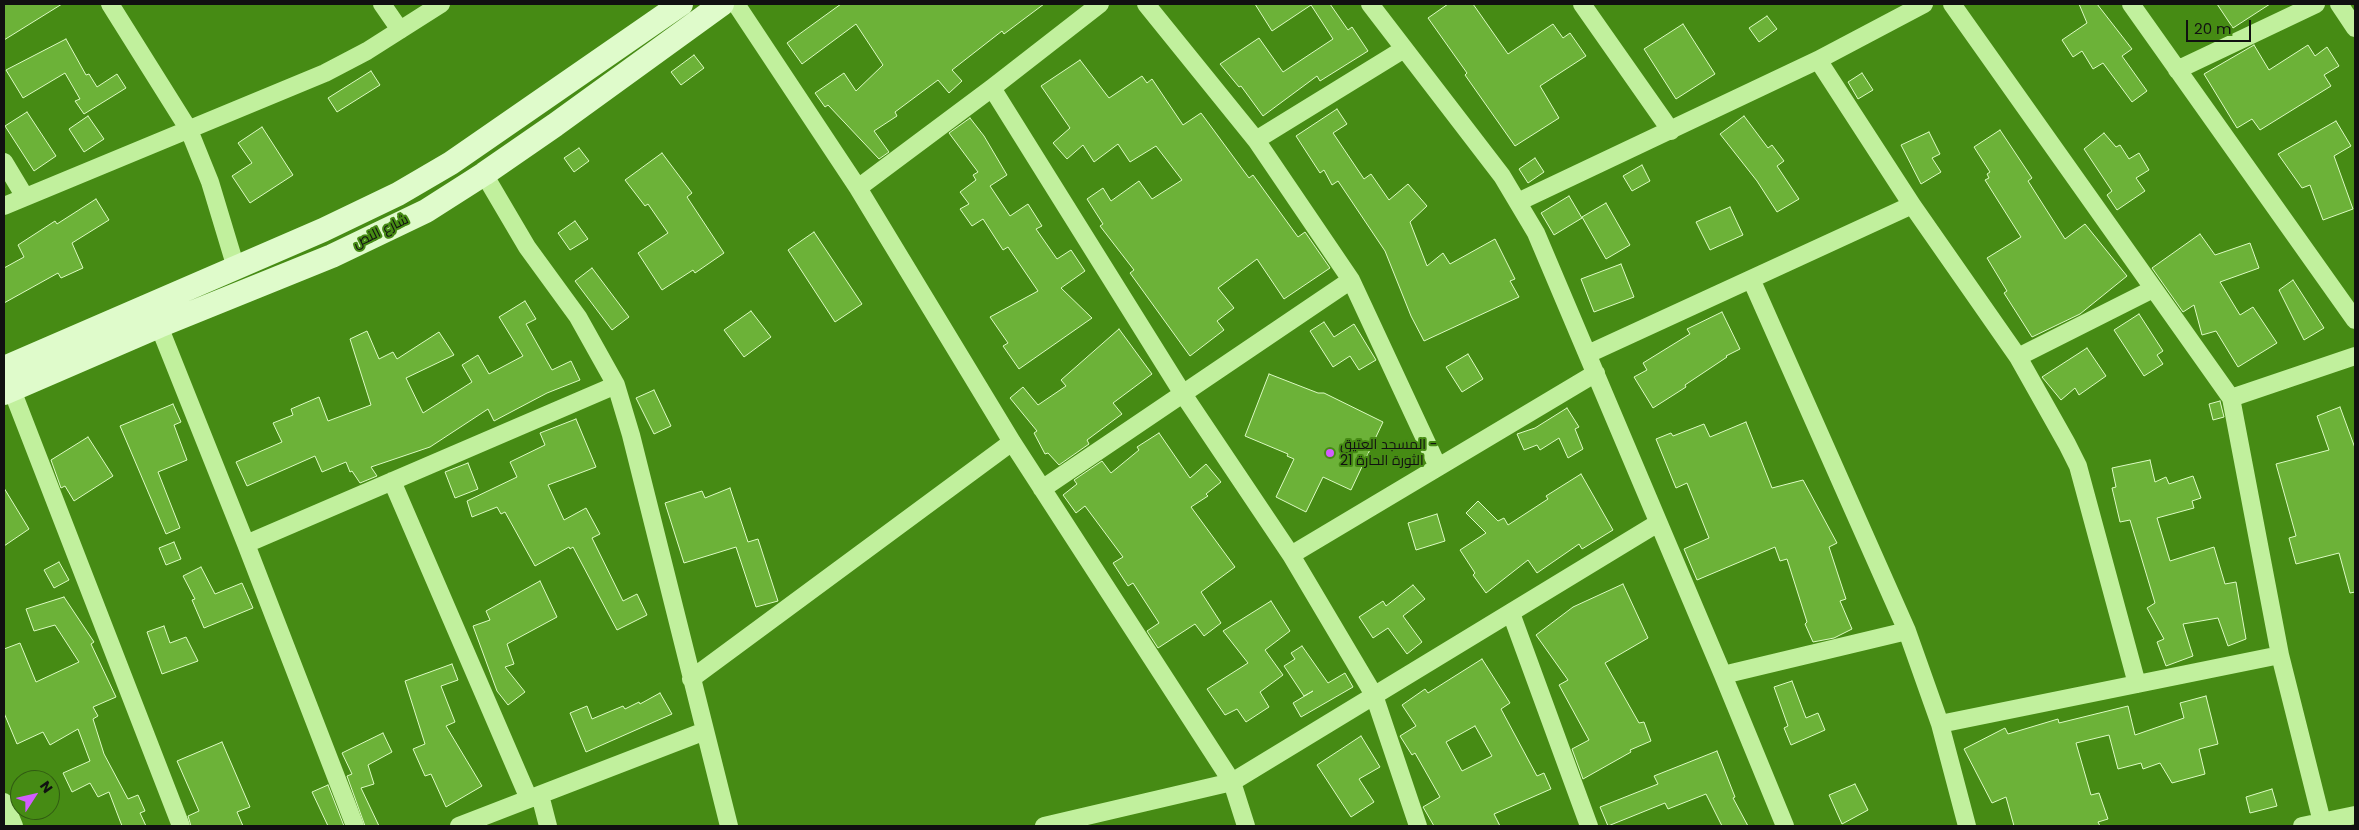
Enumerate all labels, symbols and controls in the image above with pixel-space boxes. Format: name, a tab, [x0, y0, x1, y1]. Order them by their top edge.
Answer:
scale bar	[2189, 10, 2254, 42]
text: 20 m	[2194, 18, 2232, 39]
street label: شارع النص	[350, 211, 412, 253]
place label: المسجد العتيق - الثورة الحارة 21	[1340, 437, 1438, 470]
marker: المسجد العتيق - الثورة الحارة 21	[1324, 447, 1336, 459]
north arrow	[10, 770, 60, 820]
text: N	[35, 777, 58, 797]

